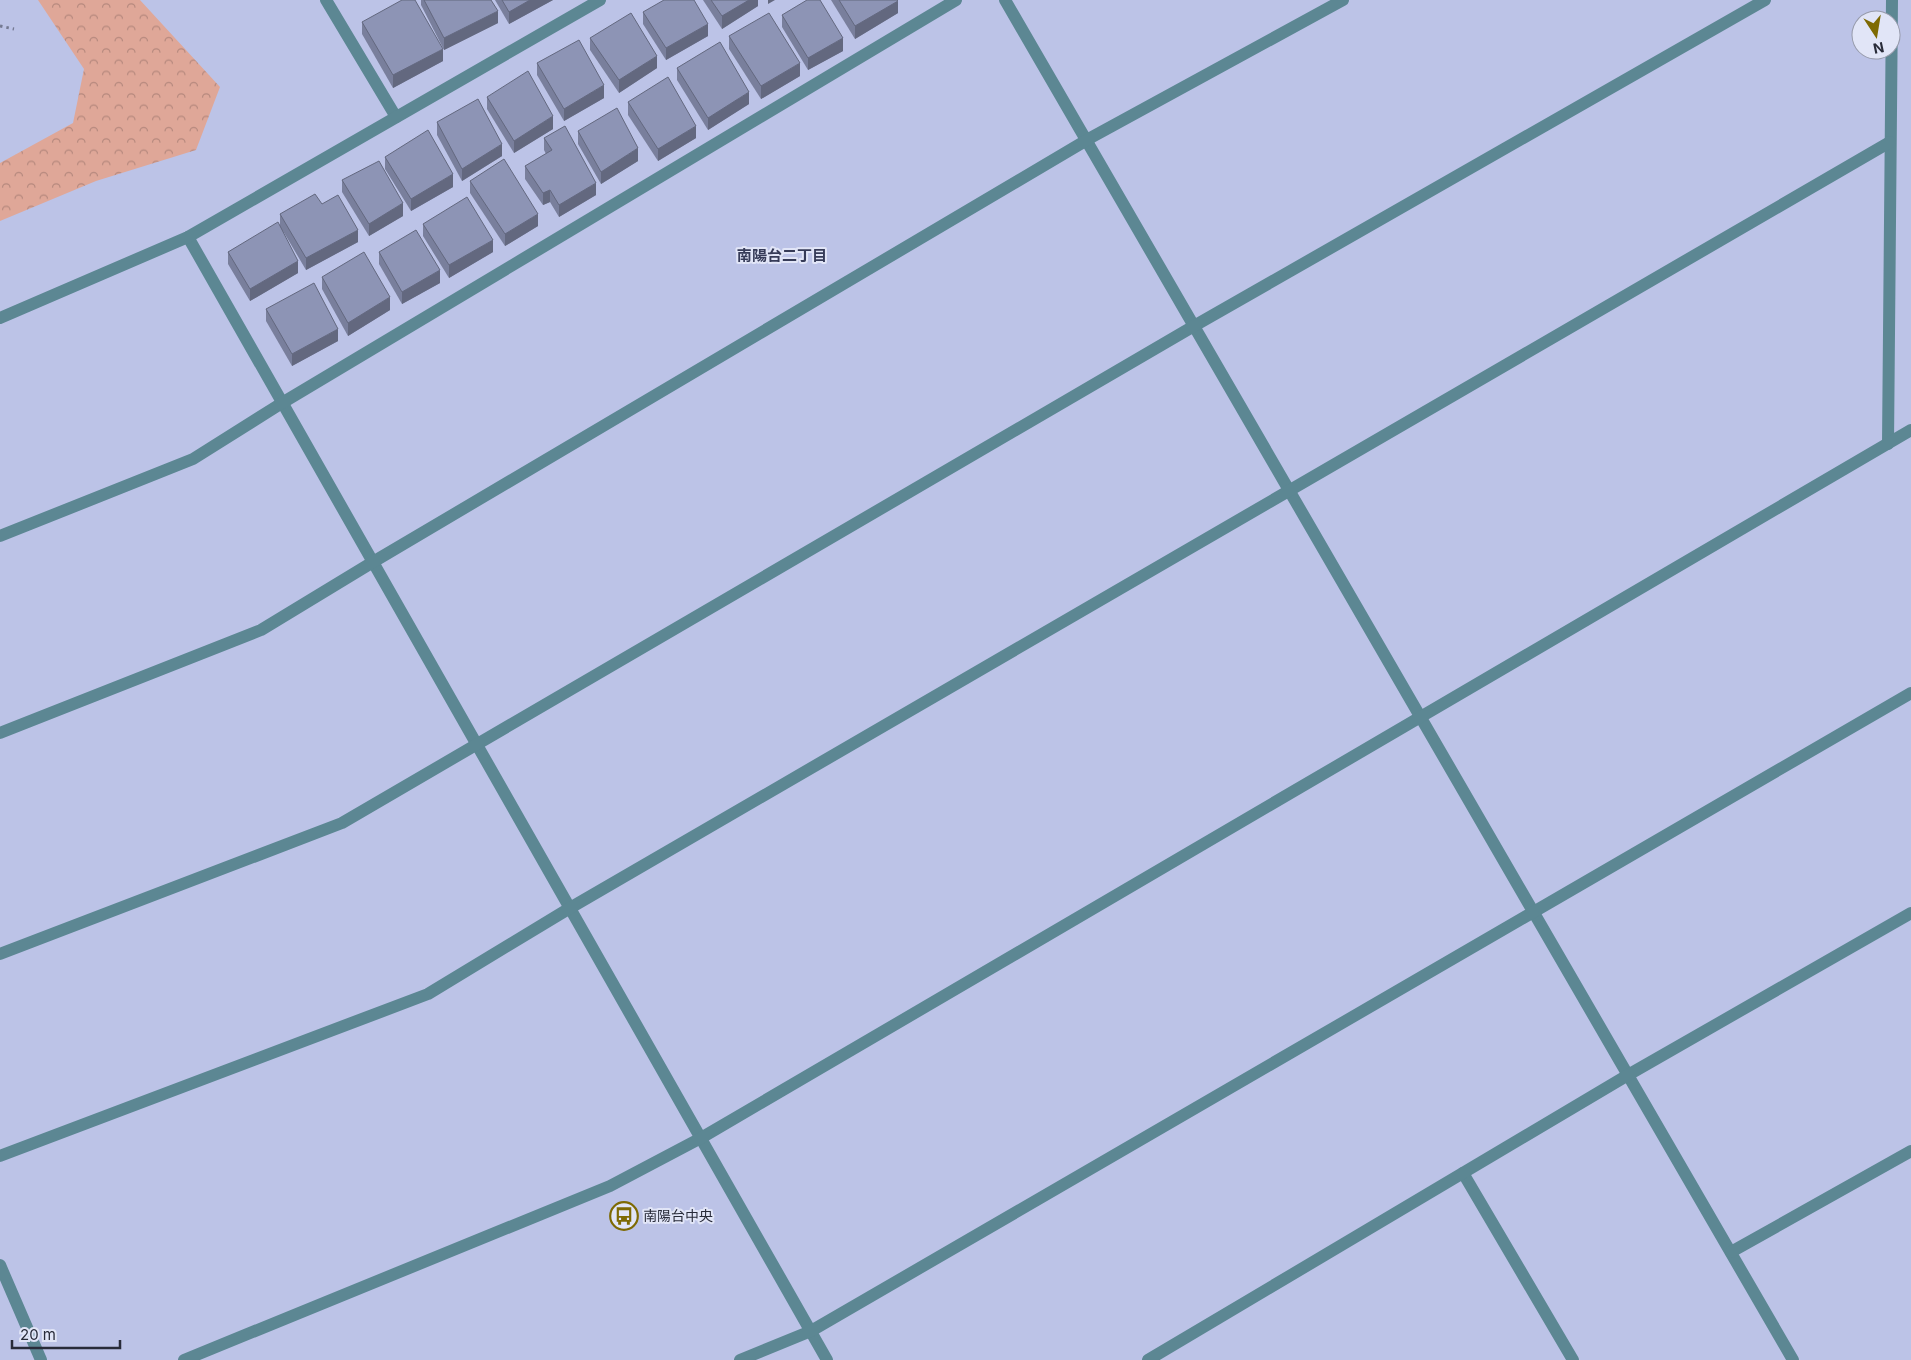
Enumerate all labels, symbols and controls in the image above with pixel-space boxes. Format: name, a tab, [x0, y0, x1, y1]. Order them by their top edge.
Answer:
north arrow	[1851, 10, 1901, 60]
text: N	[1872, 39, 1886, 58]
district label: 南陽台二丁目	[737, 246, 827, 265]
bus stop icon: 南陽台中央	[609, 1201, 639, 1231]
place label: 南陽台中央	[643, 1207, 713, 1224]
scale bar	[12, 1318, 120, 1350]
text: 20 m	[20, 1325, 56, 1344]

